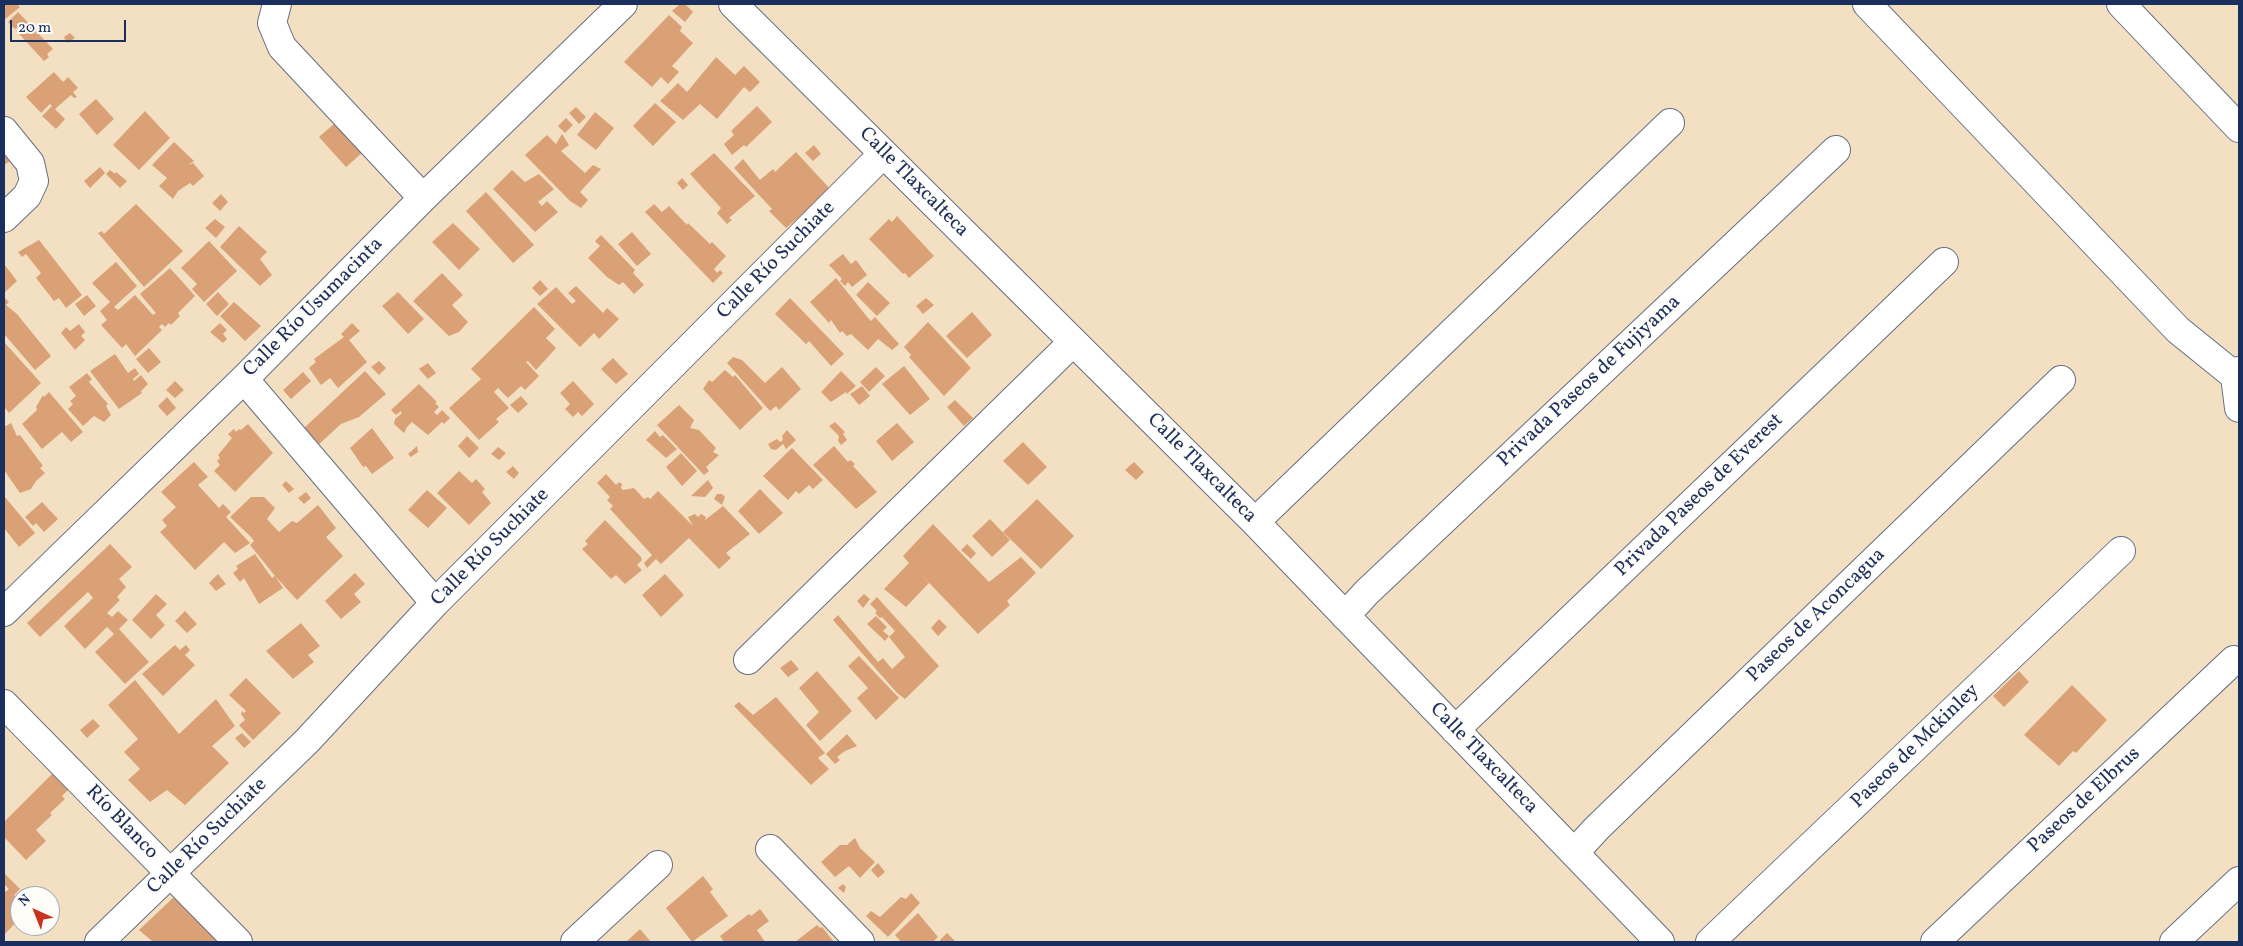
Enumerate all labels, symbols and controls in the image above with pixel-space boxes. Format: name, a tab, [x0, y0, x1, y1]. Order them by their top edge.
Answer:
scale bar	[12, 10, 129, 42]
text: 20 m	[18, 18, 51, 39]
street label: Calle Tlaxcalteca	[853, 123, 973, 243]
street label: Calle Río Suchiate	[713, 197, 841, 325]
street label: Calle Río Usumacinta	[239, 233, 389, 383]
street label: Privada Paseos de Fujiyama	[1494, 291, 1686, 473]
street label: Calle Tlaxcalteca	[1141, 409, 1261, 529]
street label: Privada Paseos de Everest	[1611, 409, 1789, 583]
street label: Calle Río Suchiate	[427, 484, 555, 612]
street label: Paseos de Aconcagua	[1743, 544, 1891, 688]
street label: Paseos de Mckinley	[1847, 680, 1985, 814]
street label: Calle Tlaxcalteca	[1424, 698, 1542, 820]
street label: Paseos de Elbrus	[2024, 743, 2146, 859]
street label: Calle Río Suchiate	[143, 774, 273, 900]
street label: Río Blanco	[80, 781, 162, 865]
north arrow	[10, 886, 60, 936]
text: N	[15, 890, 35, 911]

